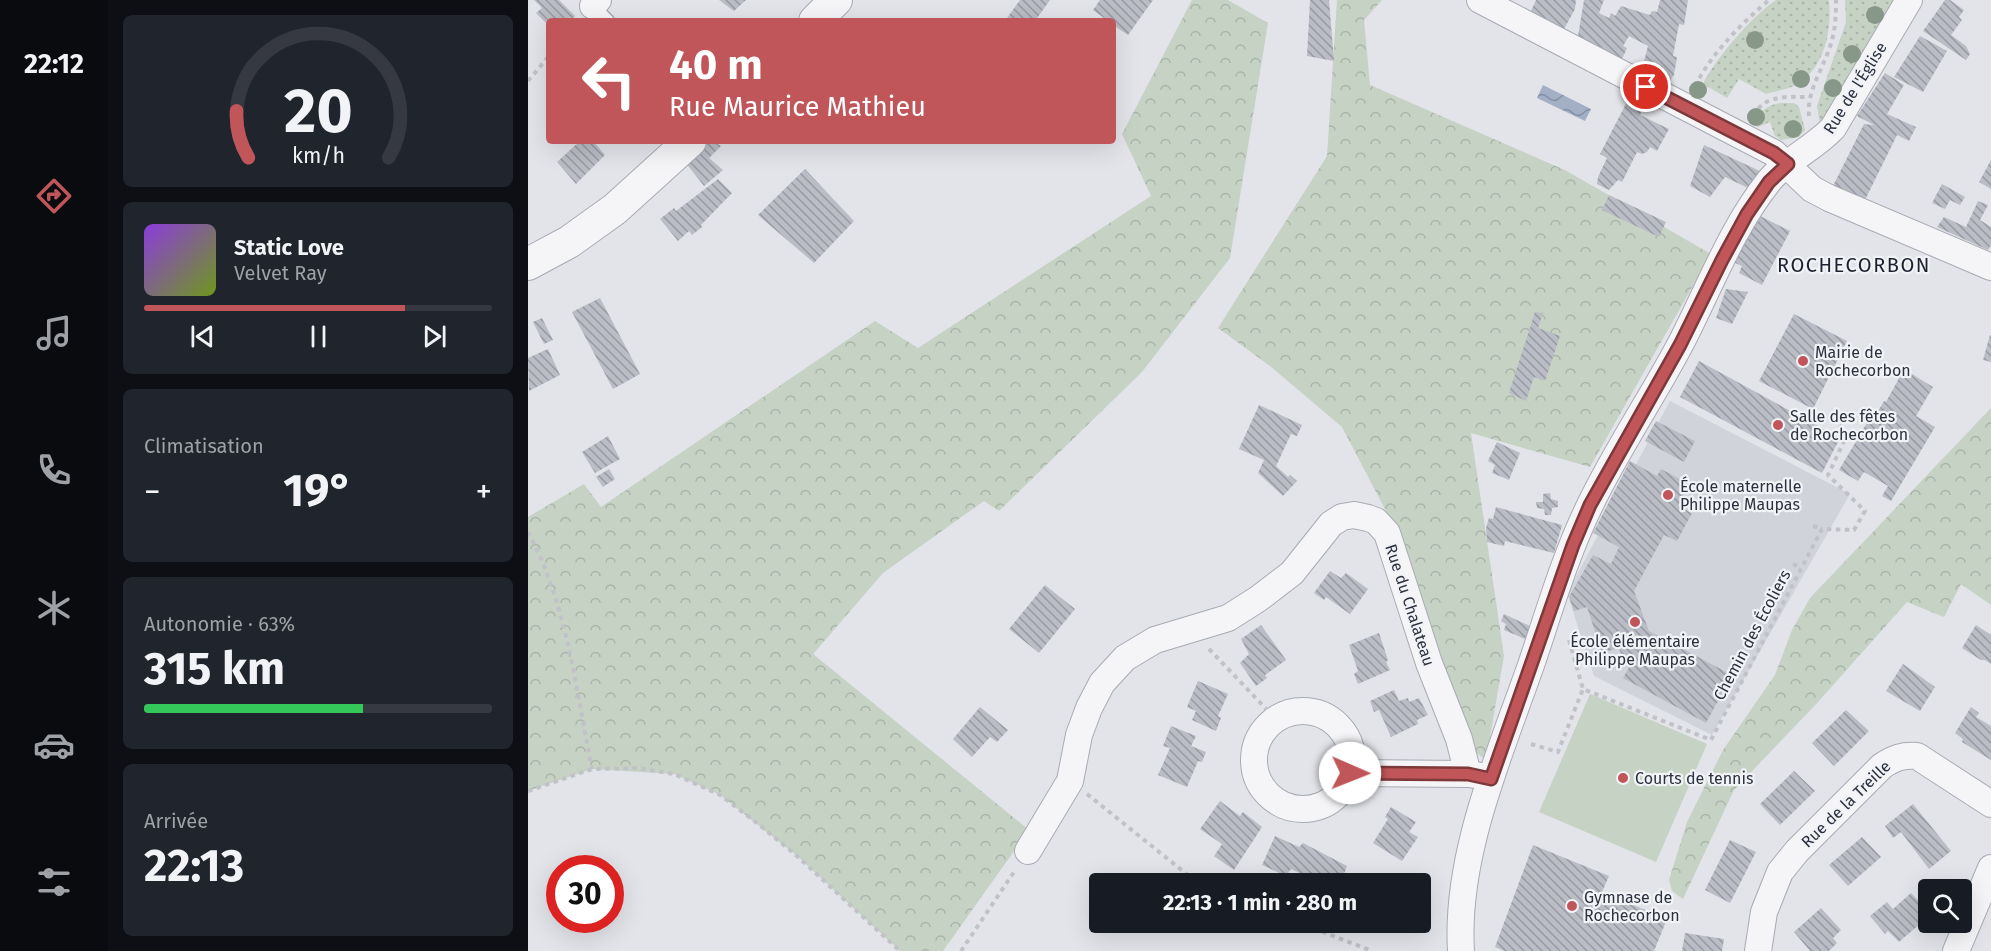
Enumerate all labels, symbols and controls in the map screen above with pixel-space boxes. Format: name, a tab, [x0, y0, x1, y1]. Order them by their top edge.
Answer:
street label: Rue de l'Église	[1818, 38, 1891, 137]
text: 40 m	[669, 40, 763, 90]
icon: left	[570, 42, 648, 120]
text: 22:12	[24, 48, 84, 80]
pin	[1620, 61, 1671, 112]
icon: arrive	[1629, 70, 1662, 103]
text: 20	[284, 74, 352, 149]
text: Rue Maurice Mathieu	[669, 91, 926, 123]
text: km/h	[291, 143, 345, 169]
icon: directions	[33, 175, 75, 217]
text: Static Love	[234, 234, 344, 261]
district label: ROCHECORBON	[1777, 253, 1931, 277]
text: Velvet Ray	[234, 261, 327, 285]
icon: music	[33, 312, 75, 354]
icon: previous	[186, 320, 219, 353]
icon: pause	[302, 320, 335, 353]
icon: next	[418, 320, 451, 353]
place label: Mairie de Rochecorbon	[1815, 343, 1911, 380]
marker: Mairie de Rochecorbon	[1796, 354, 1810, 368]
place label: Salle des fêtes de Rochecorbon	[1790, 407, 1908, 444]
marker: Salle des fêtes de Rochecorbon	[1771, 418, 1785, 432]
text: Climatisation	[144, 434, 264, 458]
icon: phone	[33, 449, 75, 491]
text: 19°	[283, 464, 353, 518]
text: −	[144, 472, 161, 512]
text: +	[476, 472, 492, 512]
place label: École maternelle Philippe Maupas	[1680, 476, 1801, 514]
marker: École maternelle Philippe Maupas	[1661, 488, 1675, 502]
street label: Rue du Chalateau	[1381, 542, 1439, 668]
street label: Chemin des Écoliers	[1709, 566, 1794, 703]
icon: climate	[33, 587, 75, 629]
text: Autonomie · 63%	[144, 612, 295, 636]
marker: École élémentaire Philippe Maupas	[1628, 615, 1642, 629]
place label: École élémentaire Philippe Maupas	[1570, 631, 1700, 669]
text: 315 km	[144, 642, 285, 696]
icon: car	[33, 724, 75, 766]
position arrow	[1318, 741, 1382, 805]
street label: Rue de la Treille	[1797, 757, 1895, 851]
place label: Courts de tennis	[1635, 769, 1753, 788]
marker: Courts de tennis	[1616, 771, 1630, 785]
text: Arrivée	[144, 809, 208, 833]
text: 22:13	[144, 839, 244, 893]
speed limit sign: 30	[546, 855, 624, 933]
icon: filters	[33, 861, 75, 903]
map controls	[1918, 879, 1972, 933]
button: search	[1918, 879, 1972, 933]
place label: Gymnase de Rochecorbon	[1584, 888, 1680, 925]
text: 22:13 · 1 min · 280 m	[1163, 889, 1357, 916]
marker: Gymnase de Rochecorbon	[1565, 899, 1579, 913]

